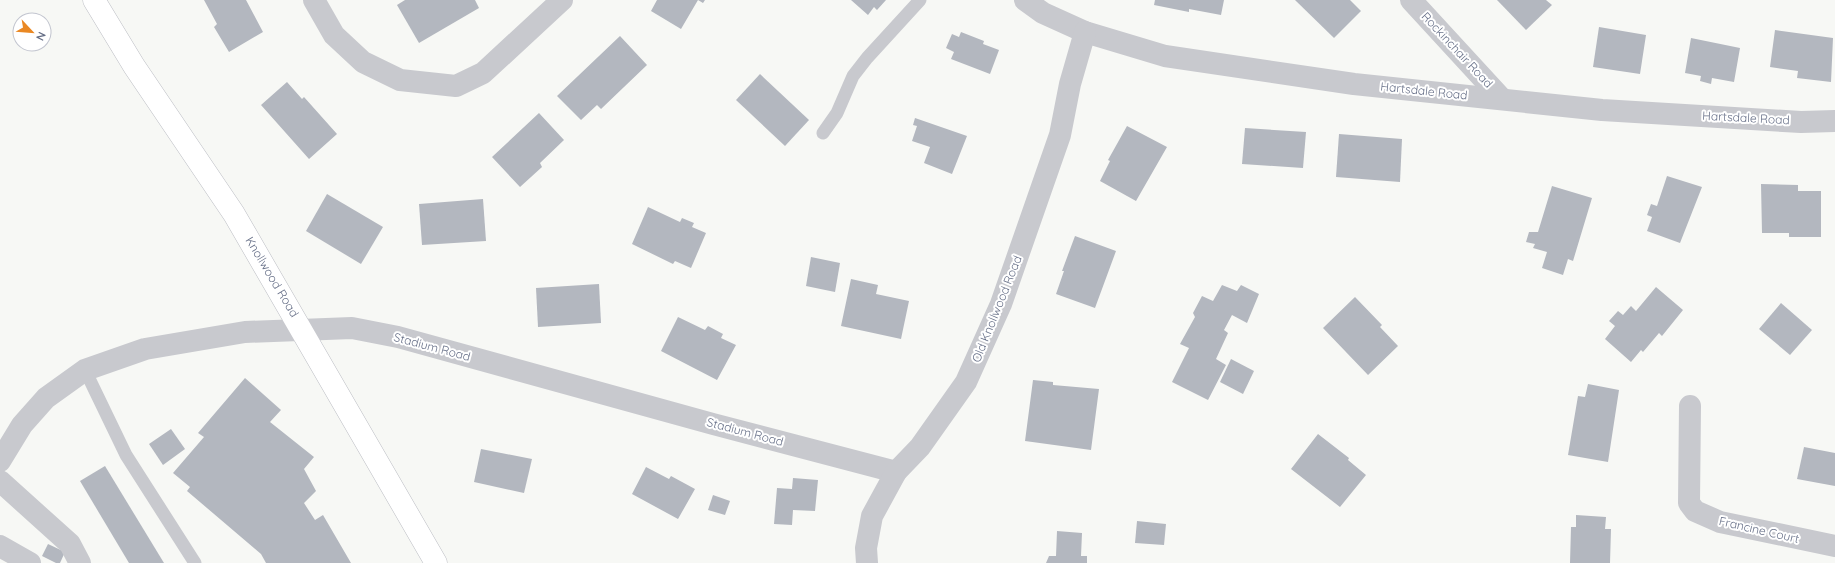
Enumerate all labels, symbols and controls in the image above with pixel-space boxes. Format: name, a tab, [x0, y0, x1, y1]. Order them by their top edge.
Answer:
street label: Rockinchair Road	[1418, 9, 1496, 91]
north arrow	[12, 12, 52, 52]
text: N	[33, 30, 49, 43]
street label: Hartsdale Road	[1380, 78, 1468, 103]
street label: Hartsdale Road	[1702, 108, 1790, 127]
street label: Knollwood Road	[242, 234, 302, 320]
street label: Old Knollwood Road	[968, 253, 1025, 364]
street label: Stadium Road	[392, 329, 472, 364]
street label: Stadium Road	[705, 414, 785, 449]
street label: Francine Court	[1718, 513, 1801, 546]

